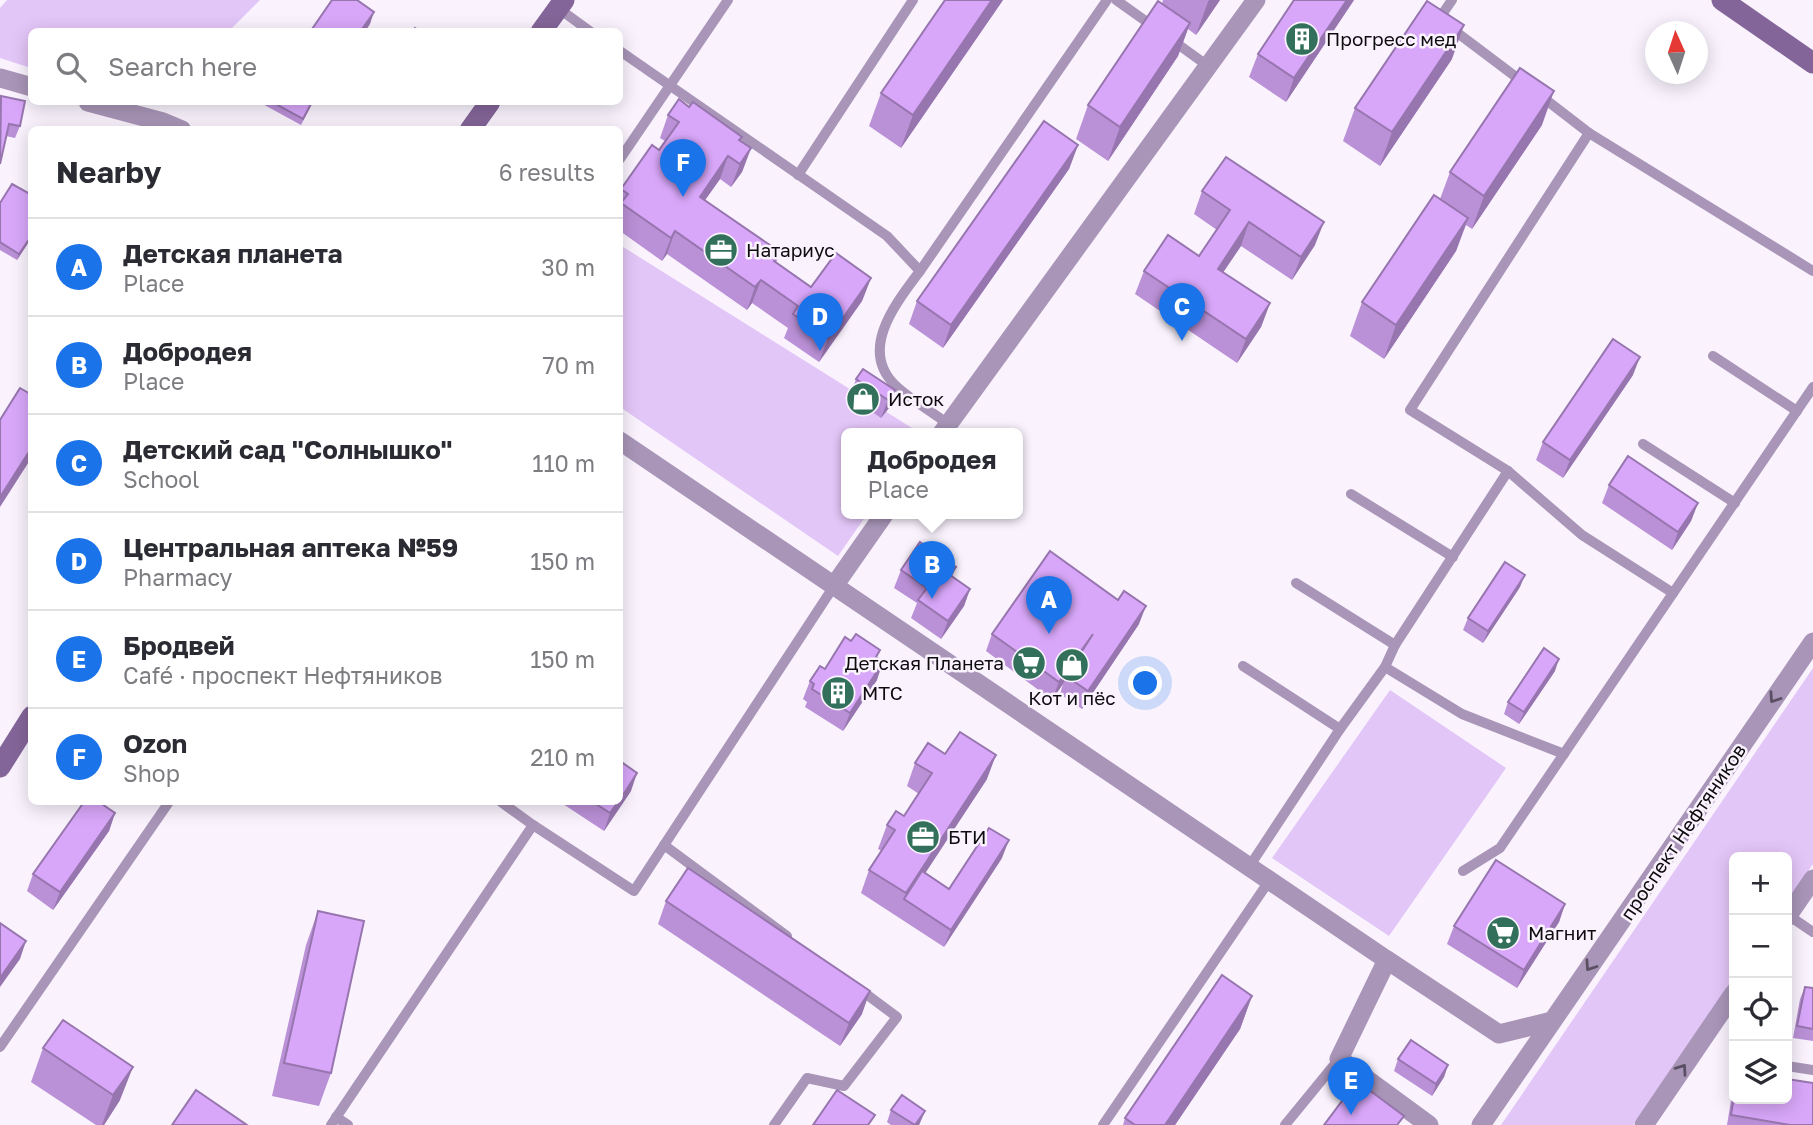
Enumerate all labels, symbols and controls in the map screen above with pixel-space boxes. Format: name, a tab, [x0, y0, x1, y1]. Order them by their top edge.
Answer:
building icon: Прогресс мед	[1283, 20, 1321, 58]
north arrow	[1645, 21, 1708, 84]
place label: Прогресс мед	[1326, 27, 1457, 50]
search box	[28, 28, 623, 105]
icon: search	[52, 48, 90, 86]
text: Search here	[108, 51, 257, 82]
pin: F	[660, 139, 706, 197]
text: Nearby	[56, 154, 161, 190]
text: 6 results	[499, 158, 595, 186]
office icon: Натариус	[702, 231, 740, 269]
text: Детская планета	[123, 238, 342, 269]
place label: Натариус	[746, 238, 835, 261]
text: A	[71, 253, 87, 281]
text: 30 m	[541, 253, 595, 281]
text: Place	[123, 269, 184, 297]
pin: C	[1159, 283, 1205, 341]
pin: D	[797, 293, 843, 351]
text: Добродея	[123, 336, 252, 367]
text: B	[71, 351, 87, 379]
text: 70 m	[542, 351, 595, 379]
text: Place	[123, 367, 184, 395]
shop icon: Исток	[844, 380, 882, 418]
place label: Исток	[888, 387, 944, 410]
popup	[841, 428, 1023, 519]
text: Детский сад "Солнышко"	[123, 434, 452, 465]
text: Добродея	[868, 444, 996, 475]
text: C	[71, 449, 87, 477]
text: 110 m	[532, 449, 595, 477]
text: School	[123, 465, 199, 493]
text: Place	[868, 475, 929, 503]
text: Центральная аптека №59	[123, 532, 458, 563]
pin: B	[909, 541, 955, 599]
text: D	[71, 547, 87, 575]
text: 150 m	[530, 547, 595, 575]
text: Pharmacy	[123, 563, 232, 591]
pin: A	[1026, 576, 1072, 634]
text: Бродвей	[123, 630, 235, 661]
supermarket icon: Детская Планета	[1010, 644, 1048, 682]
text: E	[72, 645, 86, 673]
text: 150 m	[530, 645, 595, 673]
shop icon: Кот и пёс	[1053, 646, 1091, 684]
place label: Детская Планета	[845, 651, 1004, 674]
text: Café · проспект Нефтяников	[123, 661, 443, 689]
your location	[1128, 666, 1162, 700]
building icon: МТС	[819, 674, 857, 712]
place label: МТС	[862, 681, 903, 704]
place label: Кот и пёс	[1028, 686, 1116, 709]
one-way arrow	[1770, 690, 1782, 703]
text: Ozon	[123, 728, 187, 759]
street label: проспект Нефтяников	[1615, 739, 1750, 924]
text: F	[72, 743, 86, 771]
text: 210 m	[530, 743, 595, 771]
text: Shop	[123, 759, 180, 787]
office icon: БТИ	[904, 818, 942, 856]
place label: БТИ	[948, 825, 986, 848]
map controls	[1729, 852, 1792, 1104]
button: +	[1729, 852, 1792, 915]
supermarket icon: Магнит	[1484, 914, 1522, 952]
button: −	[1729, 915, 1792, 978]
place label: Магнит	[1528, 921, 1596, 944]
one-way arrow	[1585, 959, 1598, 972]
button: locate	[1729, 978, 1792, 1041]
button: layers	[1729, 1041, 1792, 1104]
pin: E	[1328, 1057, 1374, 1115]
one-way arrow	[1674, 1064, 1686, 1077]

